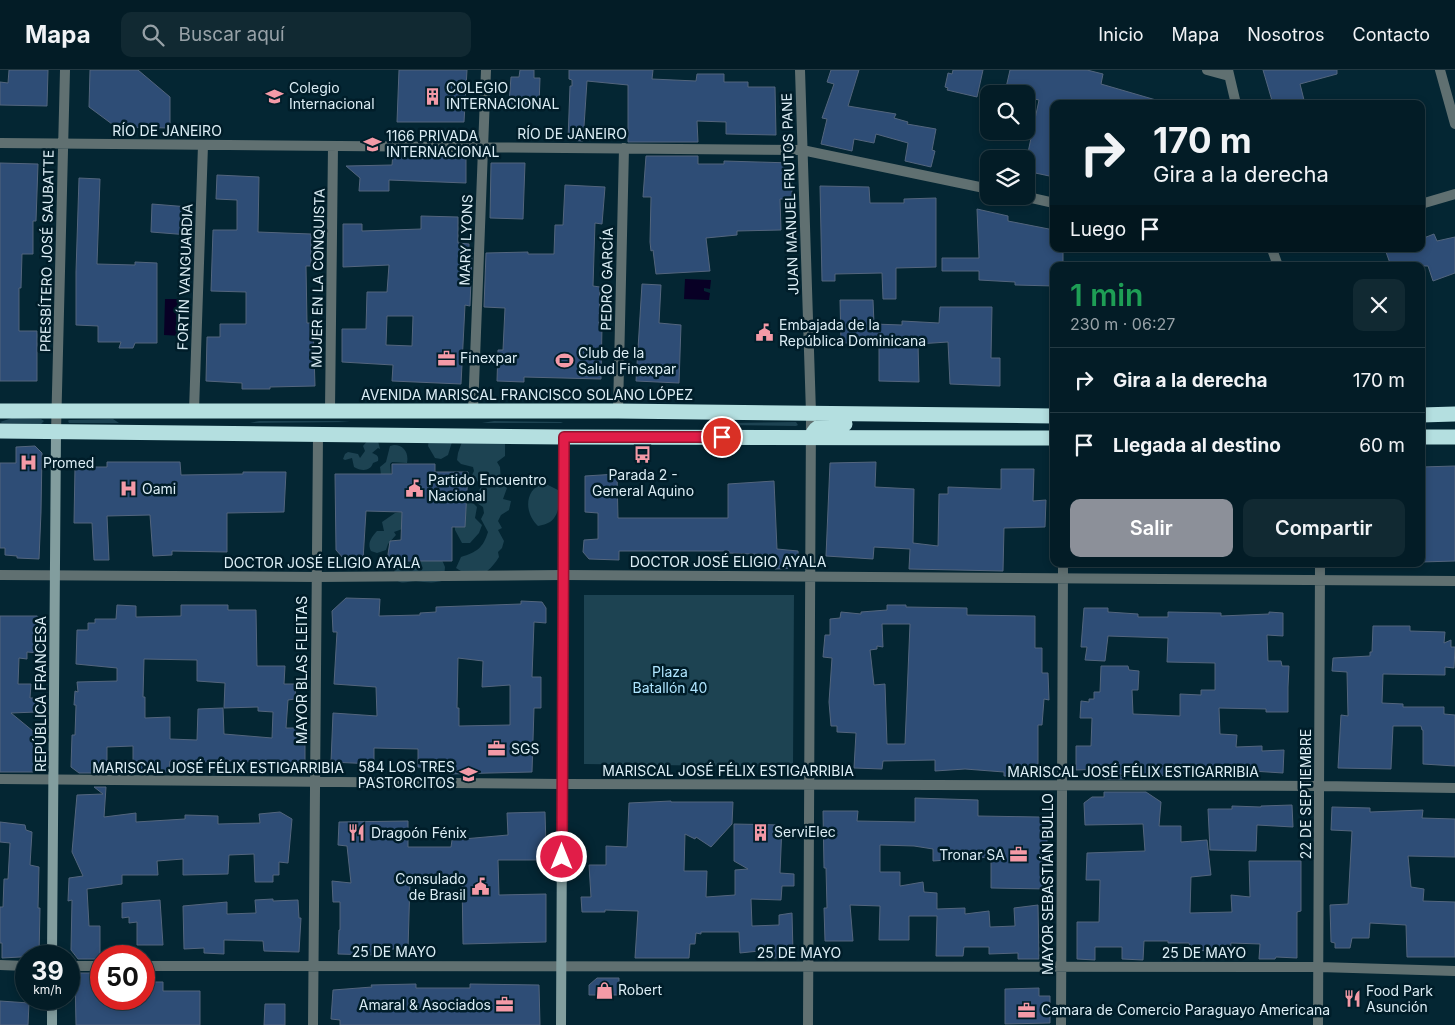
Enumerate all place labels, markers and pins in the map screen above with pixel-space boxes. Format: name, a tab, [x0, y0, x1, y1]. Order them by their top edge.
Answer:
place label: Colegio Internacional	[289, 79, 375, 112]
place label: COLEGIO INTERNACIONAL	[446, 79, 559, 112]
school or university icon: Colegio Internacional	[265, 86, 285, 106]
building icon: COLEGIO INTERNACIONAL	[422, 86, 442, 106]
place label: 1166 PRIVADA INTERNACIONAL	[386, 127, 499, 160]
school or university icon: 1166 PRIVADA INTERNACIONAL	[362, 134, 382, 154]
place label: Embajada de la República Dominicana	[779, 316, 926, 349]
public building icon: Embajada de la República Dominicana	[755, 323, 775, 343]
place label: Club de la Salud Finexpar	[578, 344, 676, 377]
office icon: Finexpar	[436, 348, 456, 368]
place label: Finexpar	[460, 349, 517, 366]
sports icon: Club de la Salud Finexpar	[554, 351, 574, 371]
pin	[701, 416, 743, 458]
bus stop icon: Parada 2 - General Aquino	[633, 445, 653, 465]
hospital icon: Promed	[19, 453, 39, 473]
place label: Promed	[43, 454, 94, 471]
place label: Parada 2 - General Aquino	[592, 466, 694, 499]
place label: Partido Encuentro Nacional	[428, 471, 547, 504]
public building icon: Partido Encuentro Nacional	[404, 478, 424, 498]
hospital icon: Oami	[118, 479, 138, 499]
place label: Oami	[142, 480, 176, 497]
office icon: SGS	[487, 739, 507, 759]
place label: SGS	[511, 740, 539, 757]
place label: 584 LOS TRES PASTORCITOS	[358, 758, 455, 791]
school or university icon: 584 LOS TRES PASTORCITOS	[459, 765, 479, 785]
building icon: ServiElec	[750, 822, 770, 842]
restaurant icon: Dragoón Fénix	[347, 823, 367, 843]
place label: ServiElec	[774, 823, 836, 840]
place label: Dragoón Fénix	[371, 824, 467, 841]
office icon: Tronar SA	[1009, 845, 1029, 865]
place label: Tronar SA	[939, 846, 1005, 863]
place label: Consulado de Brasil	[395, 870, 466, 903]
public building icon: Consulado de Brasil	[470, 877, 490, 897]
shop icon: Robert	[594, 980, 614, 1000]
place label: Robert	[618, 981, 662, 998]
place label: Food Park Asunción	[1366, 982, 1433, 1015]
restaurant icon: Food Park Asunción	[1342, 989, 1362, 1009]
office icon: Amaral & Asociados	[495, 995, 515, 1015]
place label: Amaral & Asociados	[359, 996, 491, 1013]
office icon: Camara de Comercio Paraguayo Americana	[1017, 1000, 1037, 1020]
place label: Camara de Comercio Paraguayo Americana	[1041, 1001, 1330, 1018]

